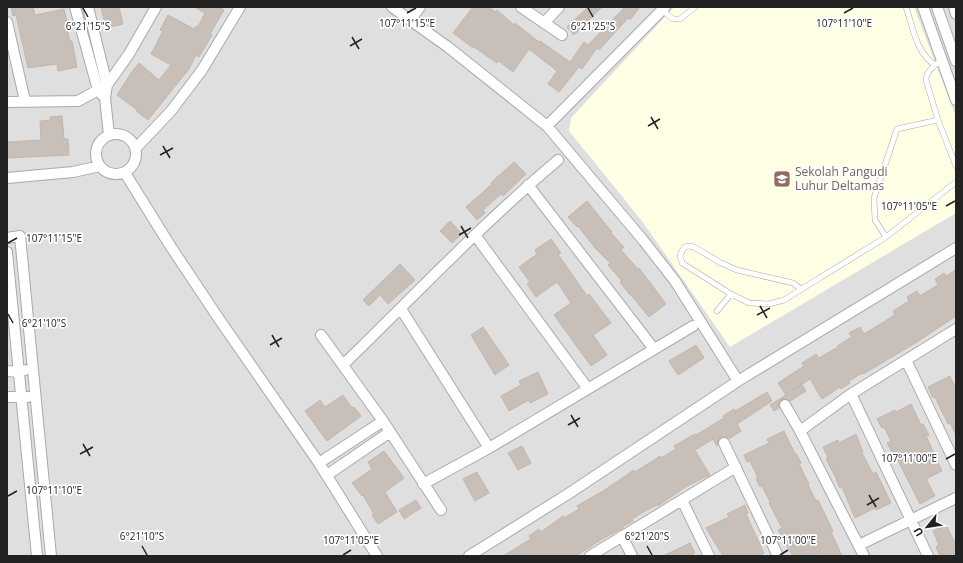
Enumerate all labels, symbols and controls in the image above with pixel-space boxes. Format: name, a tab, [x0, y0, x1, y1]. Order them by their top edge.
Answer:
text: 107°11'15"E	[379, 16, 435, 30]
text: 107°11'10"E	[816, 16, 872, 30]
text: 6°21'15"S	[66, 19, 110, 33]
text: 6°21'25"S	[571, 19, 615, 33]
place label: Sekolah Pangudi Luhur Deltamas	[795, 163, 888, 194]
school or university icon: Sekolah Pangudi Luhur Deltamas	[772, 169, 792, 189]
text: 107°11'05"E	[881, 199, 937, 213]
text: 107°11'15"E	[26, 231, 82, 245]
text: 6°21'10"S	[22, 316, 66, 330]
text: 107°11'00"E	[881, 451, 937, 465]
text: 107°11'10"E	[26, 483, 82, 497]
north arrow	[907, 507, 947, 547]
text: U	[909, 525, 926, 540]
text: 6°21'10"S	[120, 529, 164, 543]
text: 6°21'20"S	[625, 529, 669, 543]
text: 107°11'05"E	[323, 533, 379, 547]
text: 107°11'00"E	[760, 533, 816, 547]

